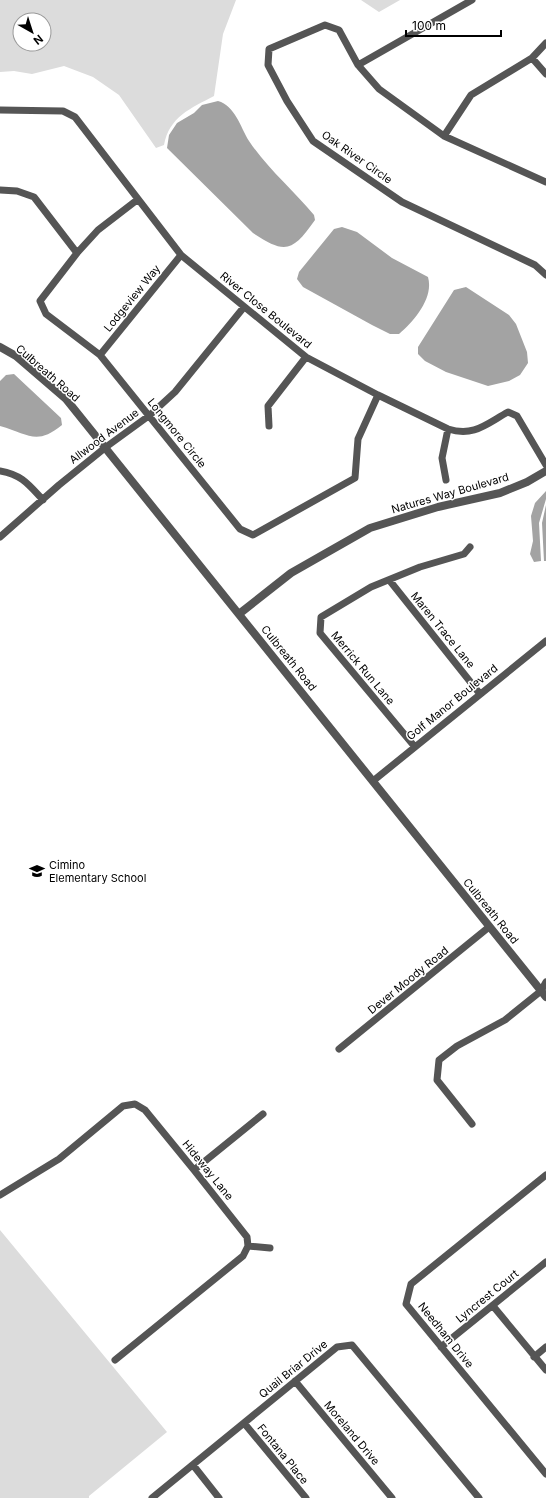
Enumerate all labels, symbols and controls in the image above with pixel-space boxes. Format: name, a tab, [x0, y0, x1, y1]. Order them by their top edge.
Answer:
north arrow	[12, 12, 52, 52]
scale bar	[406, 12, 501, 38]
text: 100 m	[412, 18, 446, 33]
text: N	[31, 32, 46, 48]
street label: Oak River Circle	[319, 127, 395, 187]
street label: Lodgeview Way	[101, 262, 163, 334]
street label: River Close Boulevard	[217, 269, 315, 351]
street label: Culbreath Road	[13, 341, 83, 405]
street label: Longmore Circle	[145, 395, 209, 471]
street label: Allwood Avenue	[66, 405, 142, 467]
street label: Natures Way Boulevard	[390, 470, 510, 516]
street label: Maren Trace Lane	[408, 589, 478, 671]
street label: Culbreath Road	[258, 622, 320, 694]
street label: Merrick Run Lane	[328, 628, 398, 708]
street label: Golf Manor Boulevard	[404, 661, 500, 743]
place label: Cimino Elementary School	[49, 858, 146, 885]
school or university icon: Cimino Elementary School	[28, 862, 46, 880]
street label: Culbreath Road	[460, 875, 522, 947]
street label: Dever Moody Road	[365, 943, 451, 1017]
street label: Hideway Lane	[179, 1137, 237, 1203]
street label: Lyncrest Court	[453, 1266, 521, 1325]
street label: Needham Drive	[415, 1299, 477, 1371]
street label: Quail Briar Drive	[256, 1337, 330, 1401]
street label: Moreland Drive	[321, 1398, 383, 1468]
street label: Fontana Place	[254, 1421, 312, 1487]

